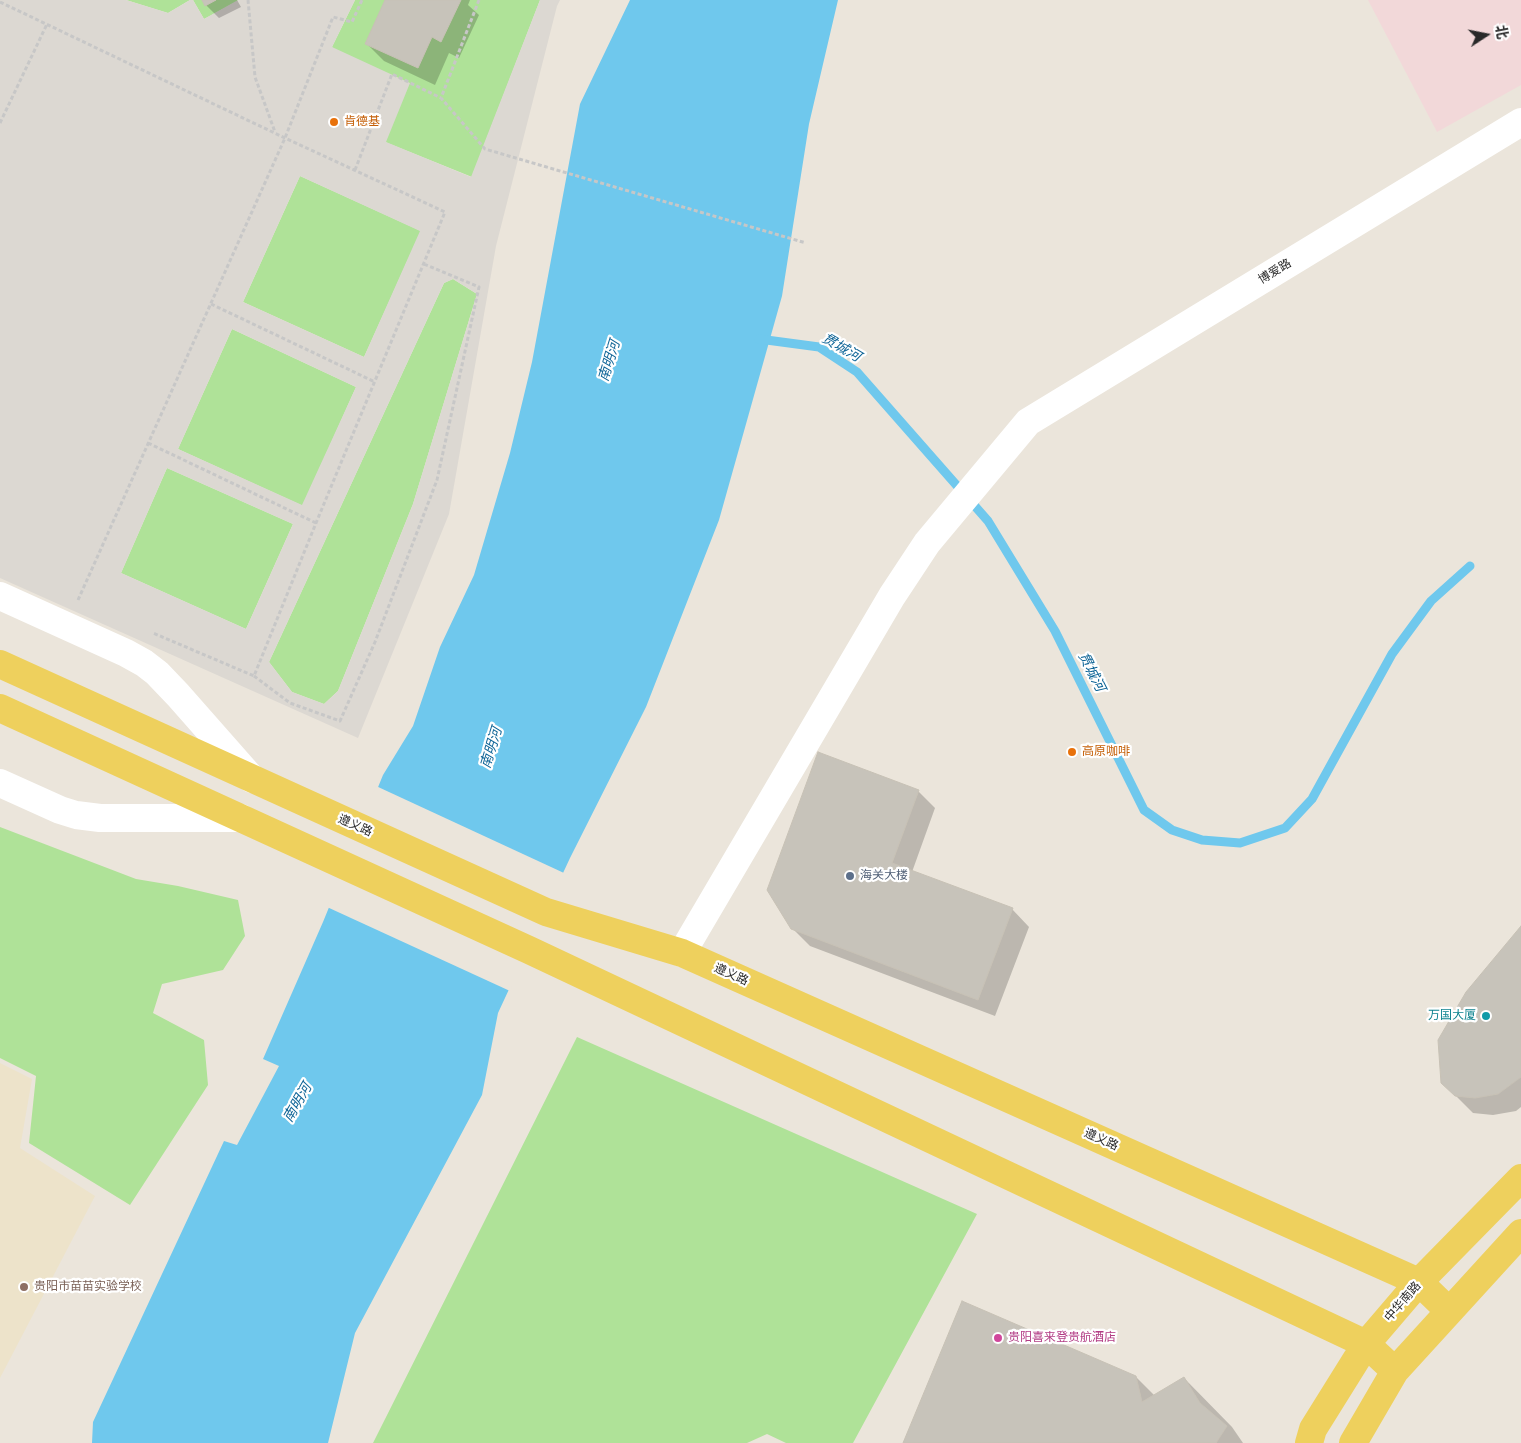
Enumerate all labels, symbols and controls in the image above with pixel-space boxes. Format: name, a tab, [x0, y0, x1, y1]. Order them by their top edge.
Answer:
north arrow	[1461, 10, 1511, 60]
text: 北	[1492, 24, 1511, 41]
place label: 肯德基	[344, 115, 380, 129]
marker: 肯德基	[328, 116, 340, 128]
street label: 博爱路	[1256, 257, 1294, 287]
water label: 贯城河	[819, 330, 863, 366]
water label: 南明河	[596, 338, 624, 384]
water label: 贯城河	[1074, 649, 1108, 695]
water label: 南明河	[478, 725, 506, 771]
place label: 高原咖啡	[1082, 745, 1130, 759]
marker: 高原咖啡	[1066, 746, 1078, 758]
street label: 遵义路	[336, 812, 374, 840]
place label: 海关大楼	[860, 869, 908, 883]
marker: 海关大楼	[844, 870, 856, 882]
street label: 遵义路	[712, 961, 750, 989]
place label: 万国大厦	[1428, 1009, 1476, 1023]
marker: 万国大厦	[1480, 1010, 1492, 1022]
water label: 南明河	[280, 1081, 316, 1125]
street label: 遵义路	[1082, 1126, 1120, 1154]
street label: 中华南路	[1382, 1279, 1424, 1325]
place label: 贵阳市苗苗实验学校	[34, 1280, 142, 1294]
marker: 贵阳市苗苗实验学校	[18, 1281, 30, 1293]
place label: 贵阳喜来登贵航酒店	[1008, 1331, 1116, 1345]
marker: 贵阳喜来登贵航酒店	[992, 1332, 1004, 1344]

